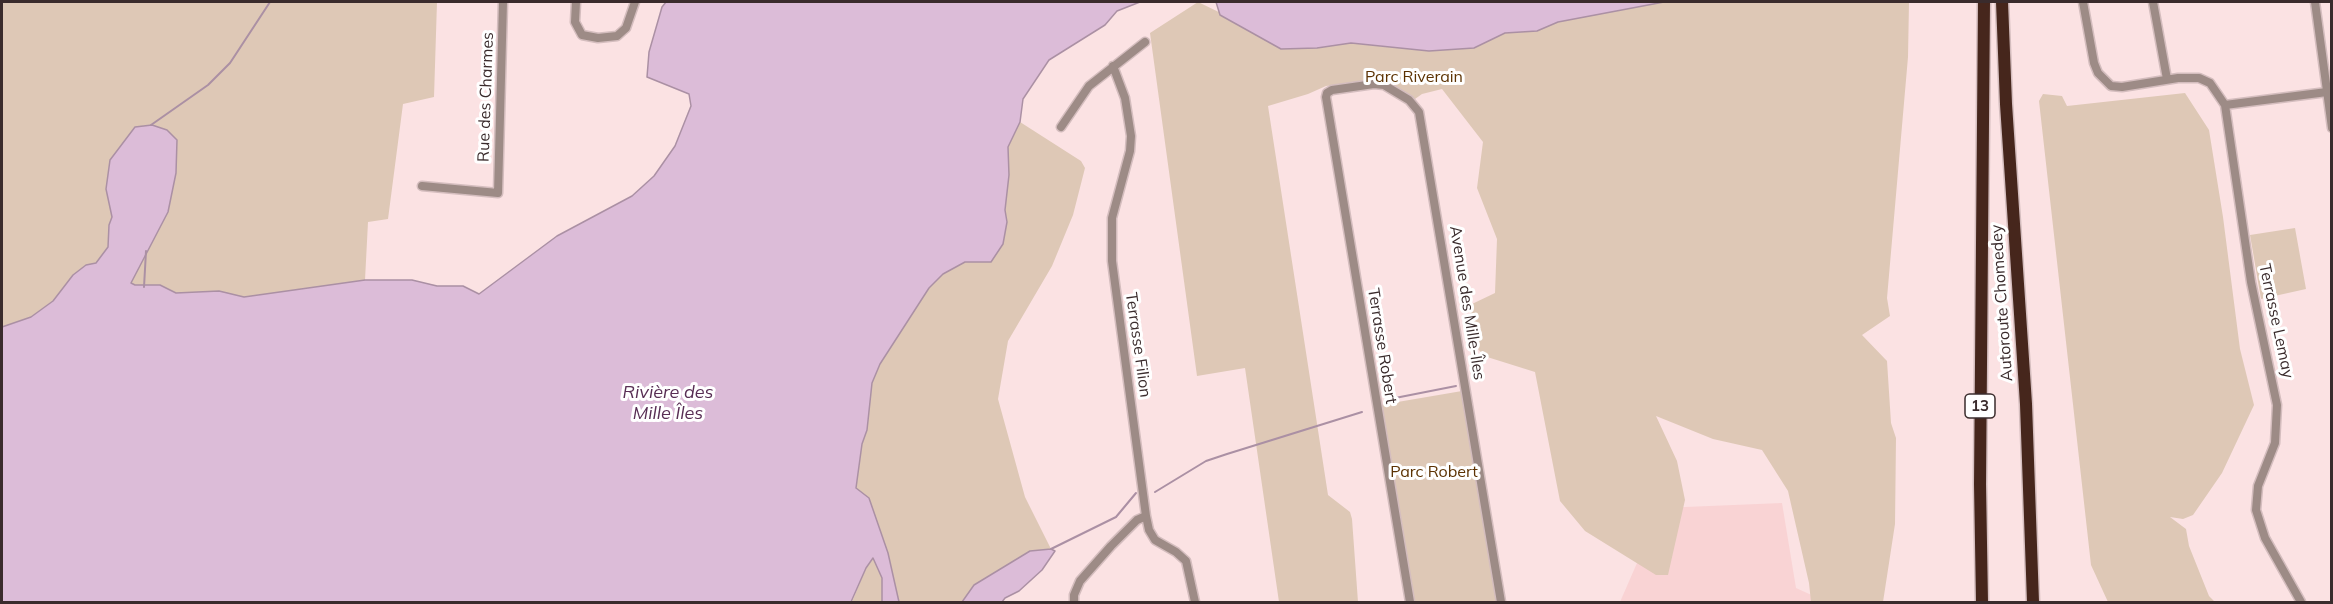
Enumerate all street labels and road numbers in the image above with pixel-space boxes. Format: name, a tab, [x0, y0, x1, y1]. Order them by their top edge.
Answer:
street label: Rue des Charmes	[474, 32, 498, 162]
street label: Autoroute Chomedey	[1987, 224, 2017, 382]
street label: Avenue des Mille-Îles	[1445, 225, 1489, 381]
street label: Terrasse Lemay	[2255, 262, 2297, 380]
street label: Terrasse Robert	[1363, 287, 1401, 405]
street label: Terrasse Filion	[1121, 291, 1155, 399]
road number: 13	[1965, 394, 1995, 418]

